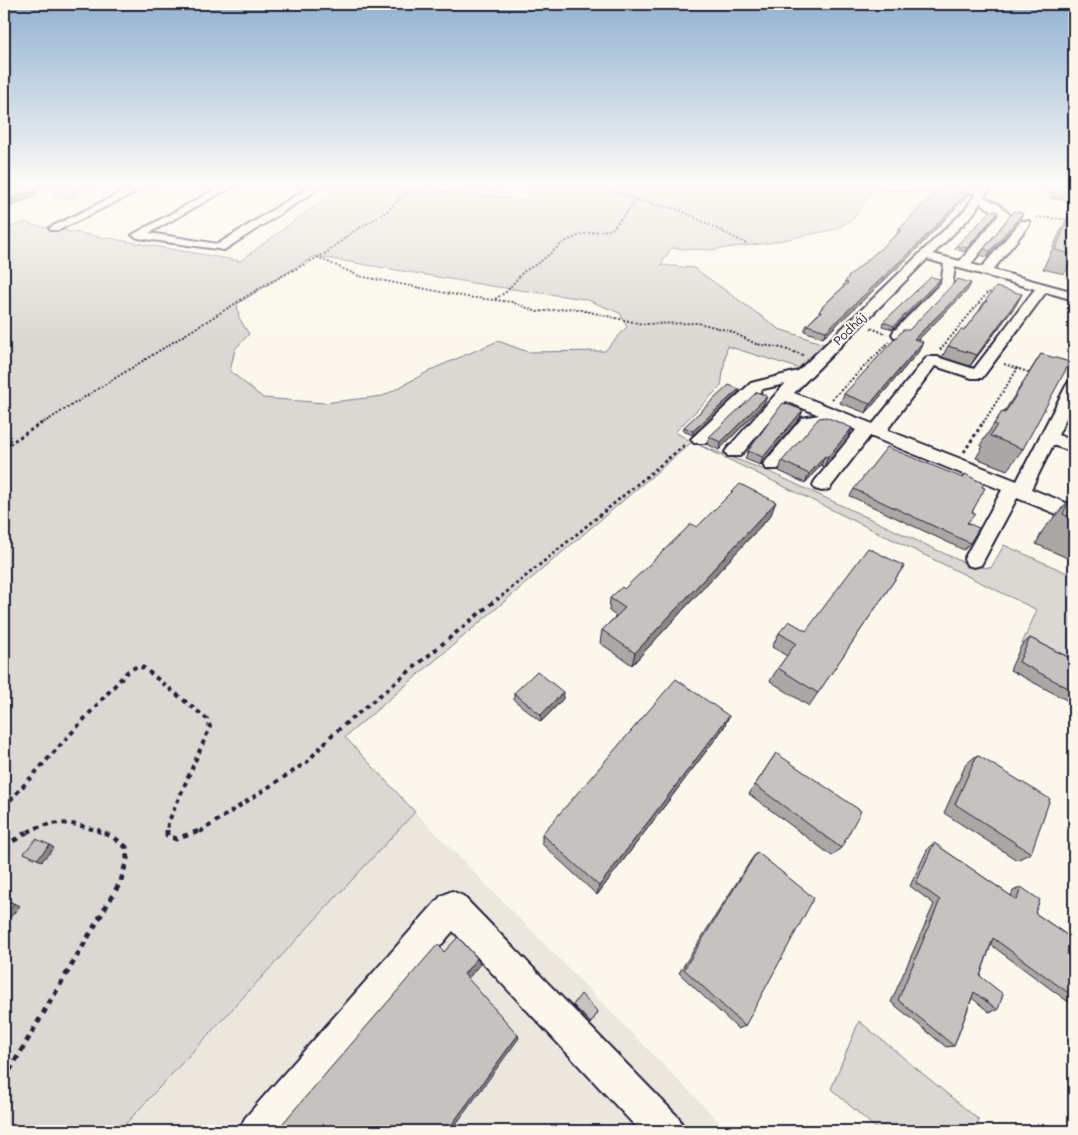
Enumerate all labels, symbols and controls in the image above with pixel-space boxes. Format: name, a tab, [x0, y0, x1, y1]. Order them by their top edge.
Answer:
street label: Podháj	[829, 308, 869, 348]

